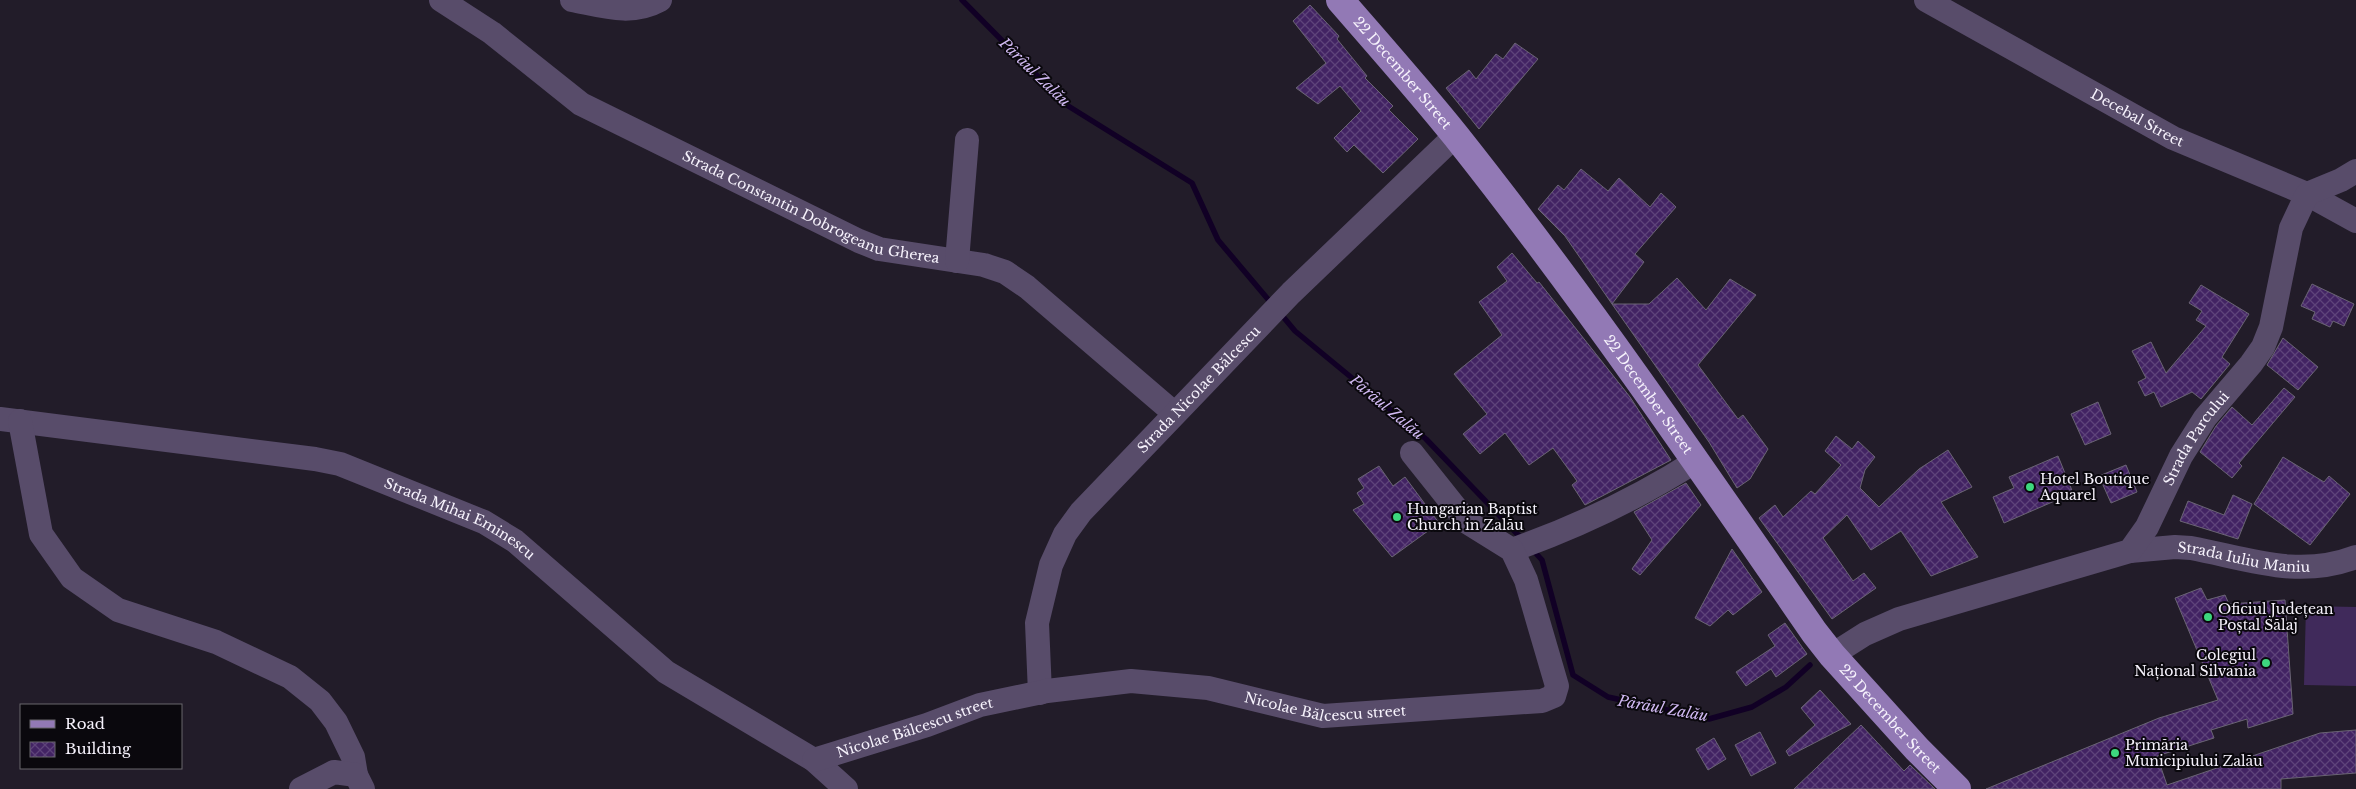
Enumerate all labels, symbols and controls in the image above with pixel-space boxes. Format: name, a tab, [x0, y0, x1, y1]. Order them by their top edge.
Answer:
street label: 22 December Street	[1350, 13, 1456, 133]
water label: Pârâul Zalău	[995, 33, 1075, 111]
street label: Decebal Street	[2088, 85, 2187, 151]
street label: Strada Constantin Dobrogeanu Gherea	[679, 146, 941, 267]
street label: Strada Nicolae Bălcescu	[1133, 321, 1264, 457]
street label: 22 December Street	[1600, 331, 1697, 458]
water label: Pârâul Zalău	[1345, 370, 1428, 444]
street label: Strada Parcului	[2159, 387, 2233, 489]
place label: Hotel Boutique Aquarel	[2039, 470, 2150, 504]
street label: Strada Mihai Eminescu	[382, 474, 539, 564]
marker: Hotel Boutique Aquarel	[2024, 481, 2036, 493]
place label: Hungarian Baptist Church in Zalău	[1407, 500, 1538, 534]
marker: Hungarian Baptist Church in Zalău	[1391, 511, 1403, 523]
street label: Strada Iuliu Maniu	[2177, 538, 2311, 576]
place label: Oficiul Județean Poștal Sălaj	[2218, 600, 2334, 634]
marker: Oficiul Județean Poștal Sălaj	[2202, 611, 2214, 623]
place label: Colegiul Național Silvania	[2134, 646, 2256, 680]
marker: Colegiul Național Silvania	[2260, 657, 2272, 669]
street label: 22 December Street	[1836, 660, 1945, 777]
street label: Nicolae Bălcescu street	[1243, 688, 1407, 725]
water label: Pârâul Zalău	[1615, 691, 1710, 725]
street label: Nicolae Bălcescu street	[834, 693, 995, 761]
legend	[20, 704, 182, 769]
text: Road	[65, 714, 105, 733]
place label: Primăria Municipiului Zalău	[2125, 736, 2263, 770]
text: Building	[65, 739, 132, 758]
marker: Primăria Municipiului Zalău	[2109, 747, 2121, 759]

